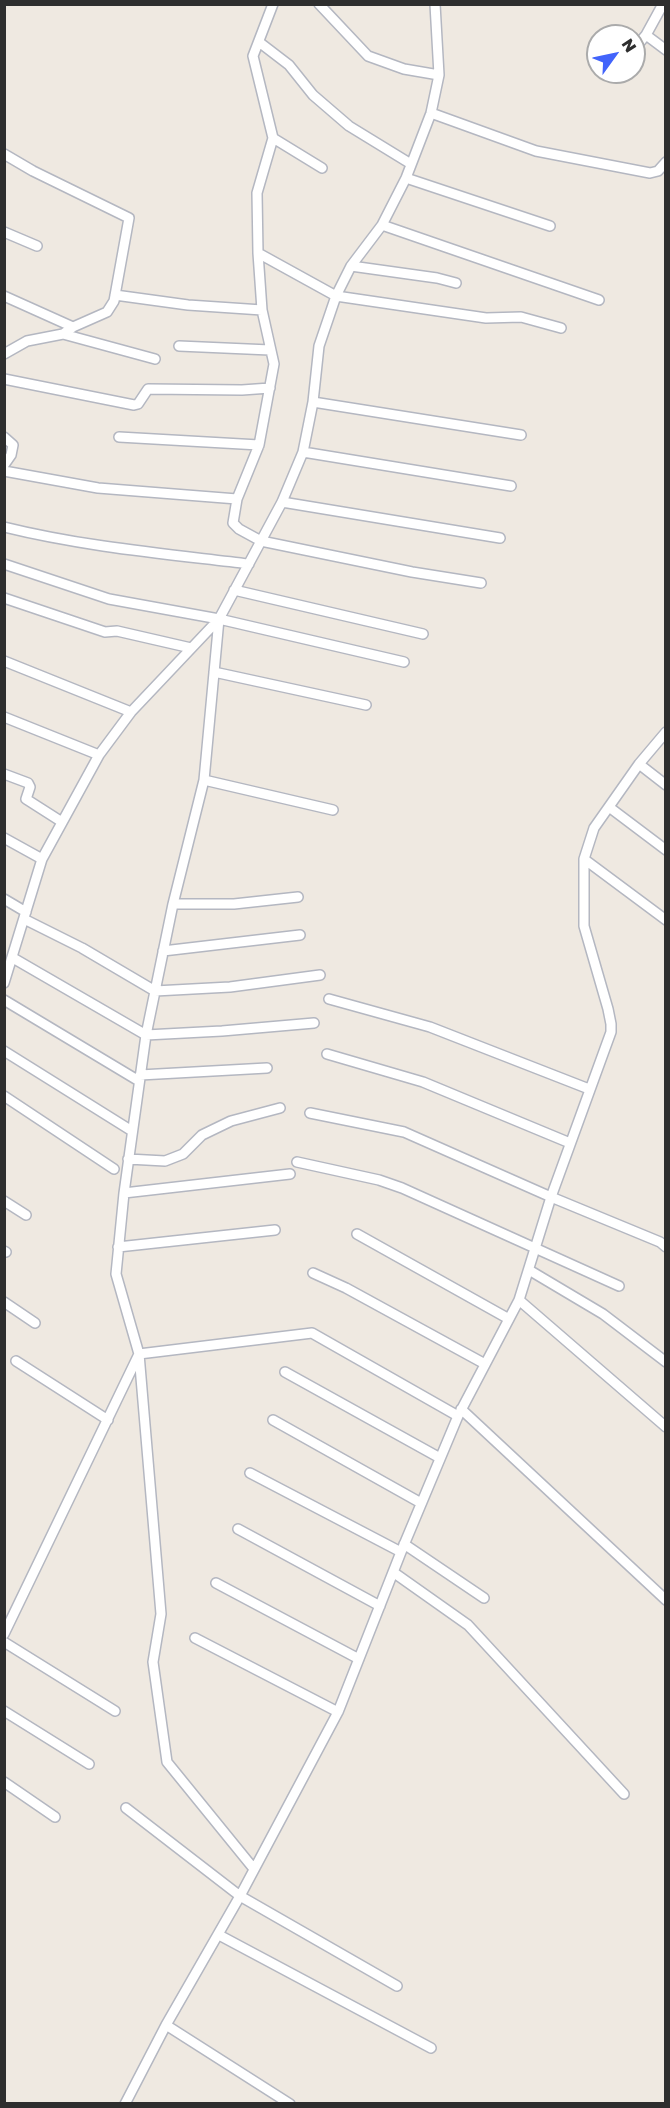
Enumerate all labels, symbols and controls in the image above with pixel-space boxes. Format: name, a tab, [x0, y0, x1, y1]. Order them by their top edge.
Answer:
north arrow	[586, 24, 646, 84]
text: N	[618, 35, 641, 56]

